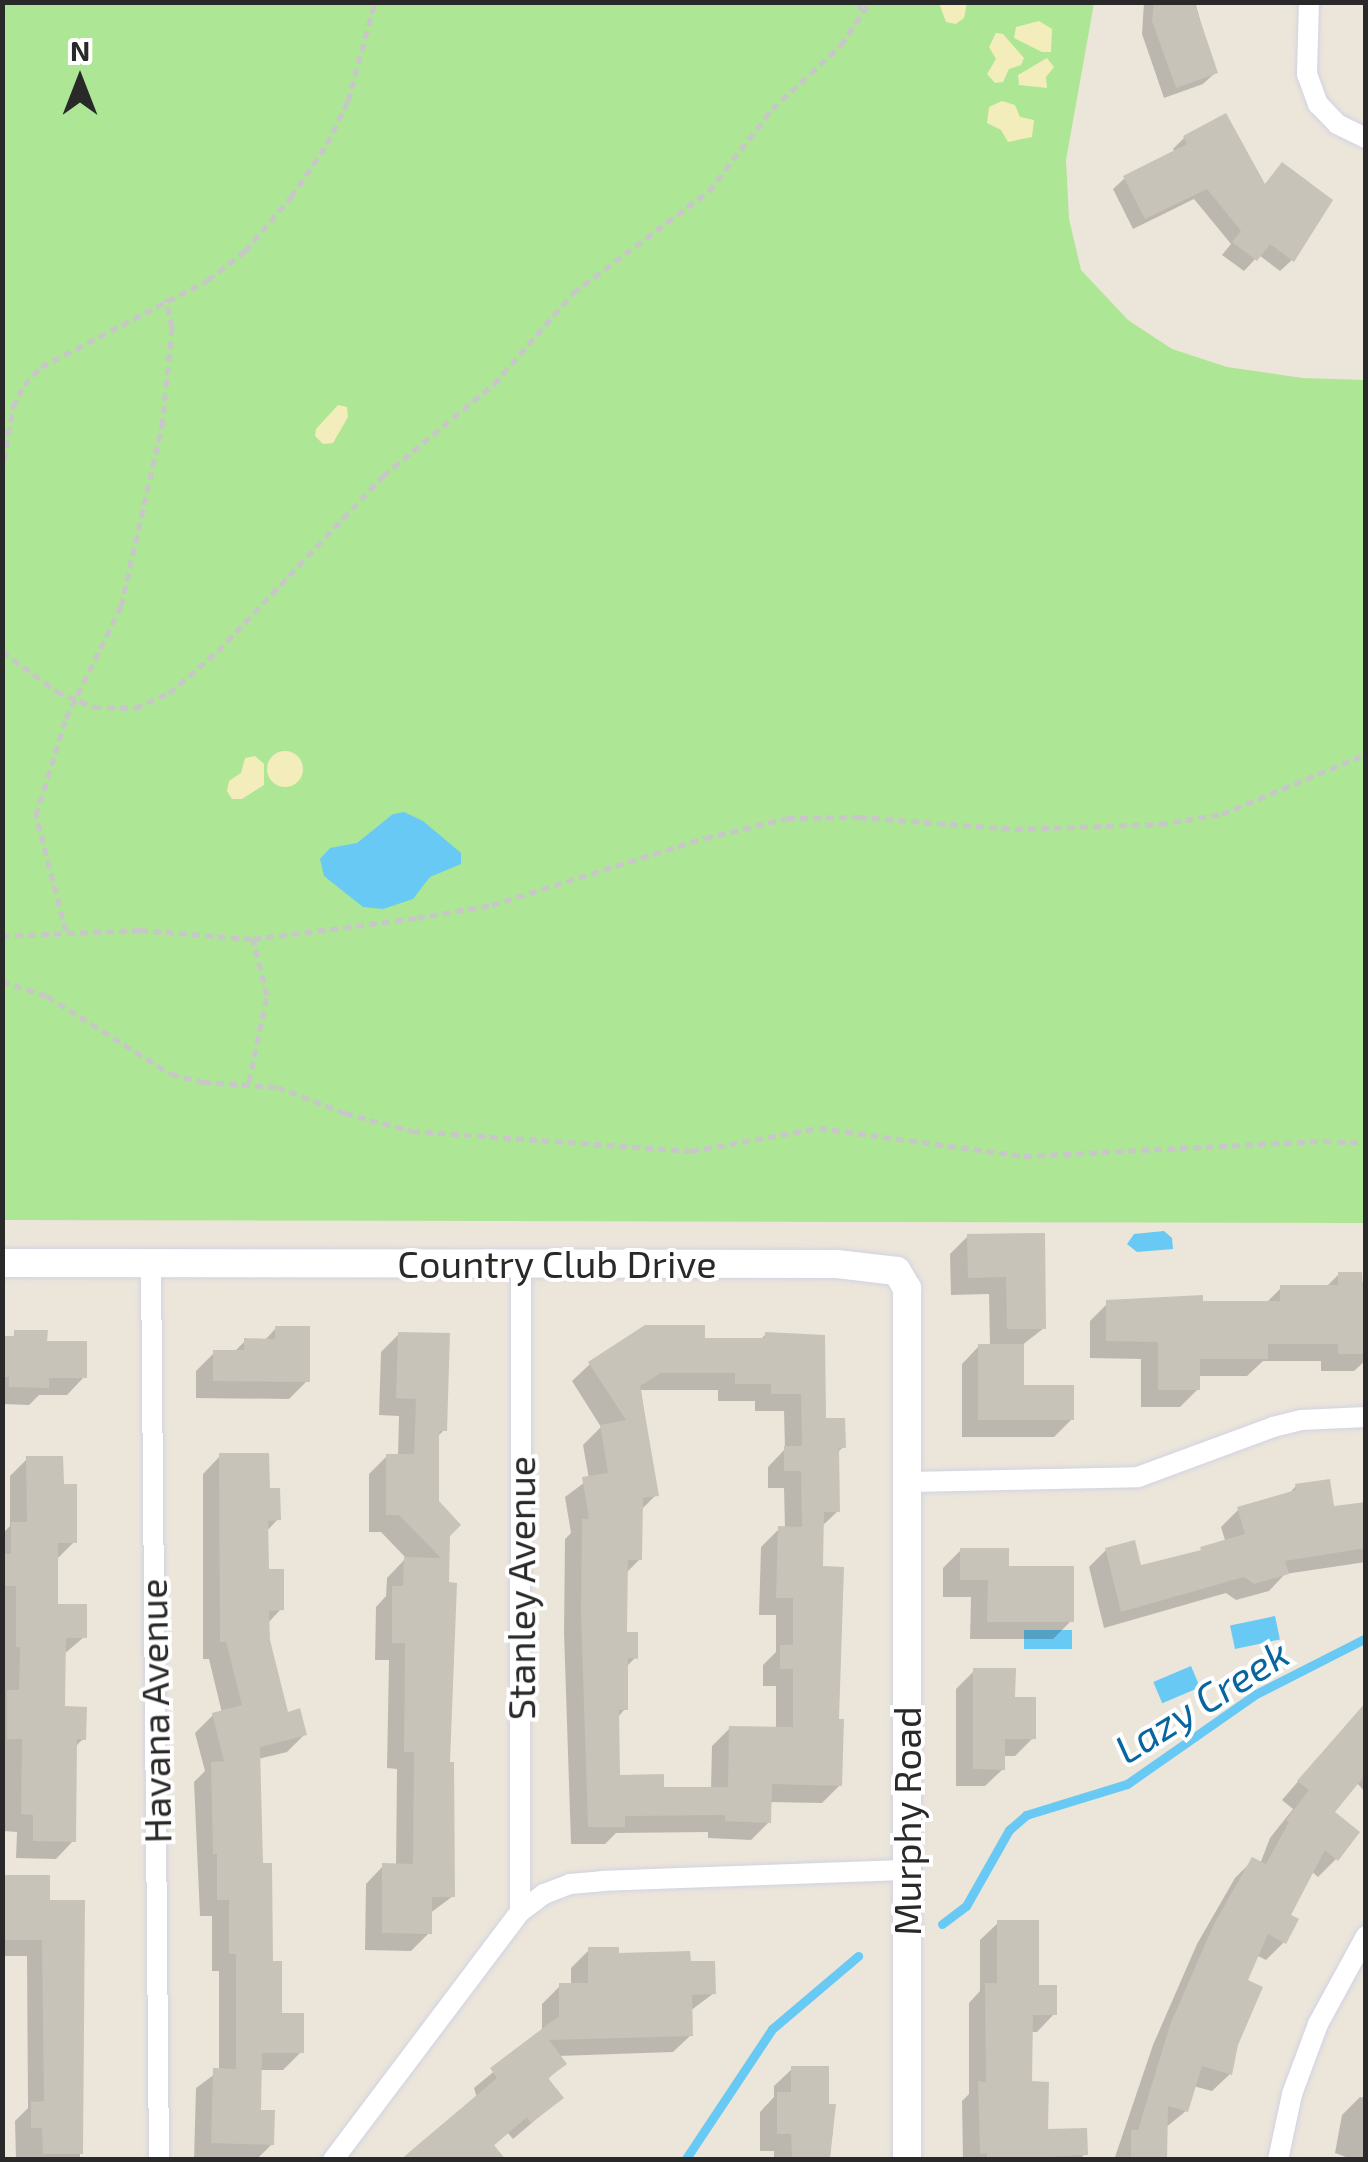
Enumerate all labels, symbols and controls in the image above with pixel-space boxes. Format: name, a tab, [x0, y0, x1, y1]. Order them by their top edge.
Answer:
north arrow	[30, 30, 130, 130]
text: N	[70, 33, 90, 67]
street label: Country Club Drive	[397, 1241, 717, 1287]
street label: Stanley Avenue	[498, 1455, 544, 1721]
street label: Havana Avenue	[130, 1578, 180, 1844]
water label: Lazy Creek	[1105, 1628, 1297, 1772]
street label: Murphy Road	[884, 1706, 930, 1936]

